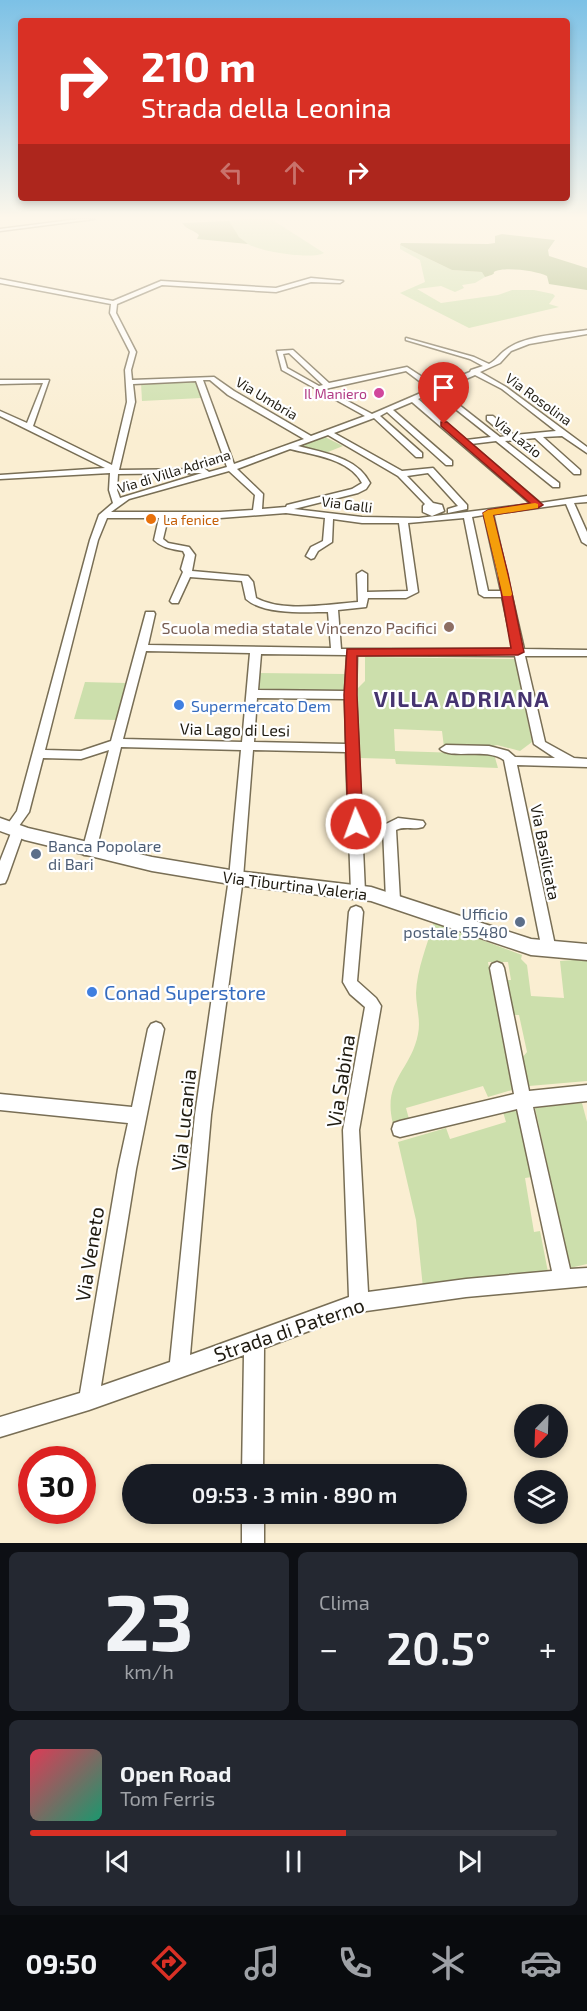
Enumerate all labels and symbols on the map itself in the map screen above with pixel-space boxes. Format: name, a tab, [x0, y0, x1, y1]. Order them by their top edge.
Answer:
pin	[418, 362, 469, 424]
street label: Via Rosolina	[503, 369, 575, 429]
street label: Via Umbria	[233, 373, 301, 423]
place label: Il Maniero	[304, 385, 367, 402]
marker: Il Maniero	[372, 386, 386, 400]
street label: Via Lazio	[491, 413, 545, 461]
street label: Via di Villa Adriana	[115, 446, 233, 496]
street label: Via Galli	[321, 492, 373, 516]
place label: La fenice	[163, 511, 219, 528]
marker: La fenice	[144, 512, 158, 526]
place label: Scuola media statale Vincenzo Pacifici	[162, 618, 437, 637]
marker: Scuola media statale Vincenzo Pacifici	[442, 620, 456, 634]
district label: VILLA ADRIANA	[374, 685, 550, 711]
place label: Supermercato Dem	[191, 696, 331, 715]
marker: Supermercato Dem	[172, 698, 186, 712]
street label: Via Lago di Lesi	[180, 719, 290, 739]
position arrow	[324, 792, 388, 856]
street label: Via Basilicata	[527, 803, 565, 901]
place label: Banca Popolare di Bari	[48, 836, 161, 873]
marker: Banca Popolare di Bari	[29, 847, 43, 861]
street label: Via Tiburtina Valeria	[222, 867, 368, 903]
place label: Ufficio postale 55480	[403, 904, 508, 941]
marker: Ufficio postale 55480	[513, 915, 527, 929]
place label: Conad Superstore	[104, 980, 266, 1004]
marker: Conad Superstore	[85, 985, 99, 999]
street label: Via Sabina	[321, 1033, 359, 1129]
street label: Via Lucania	[166, 1068, 200, 1172]
street label: Via Veneto	[70, 1205, 108, 1303]
street label: Strada di Paterno	[211, 1292, 367, 1366]
north arrow	[514, 1404, 568, 1458]
speed limit sign: 30	[18, 1446, 96, 1524]

